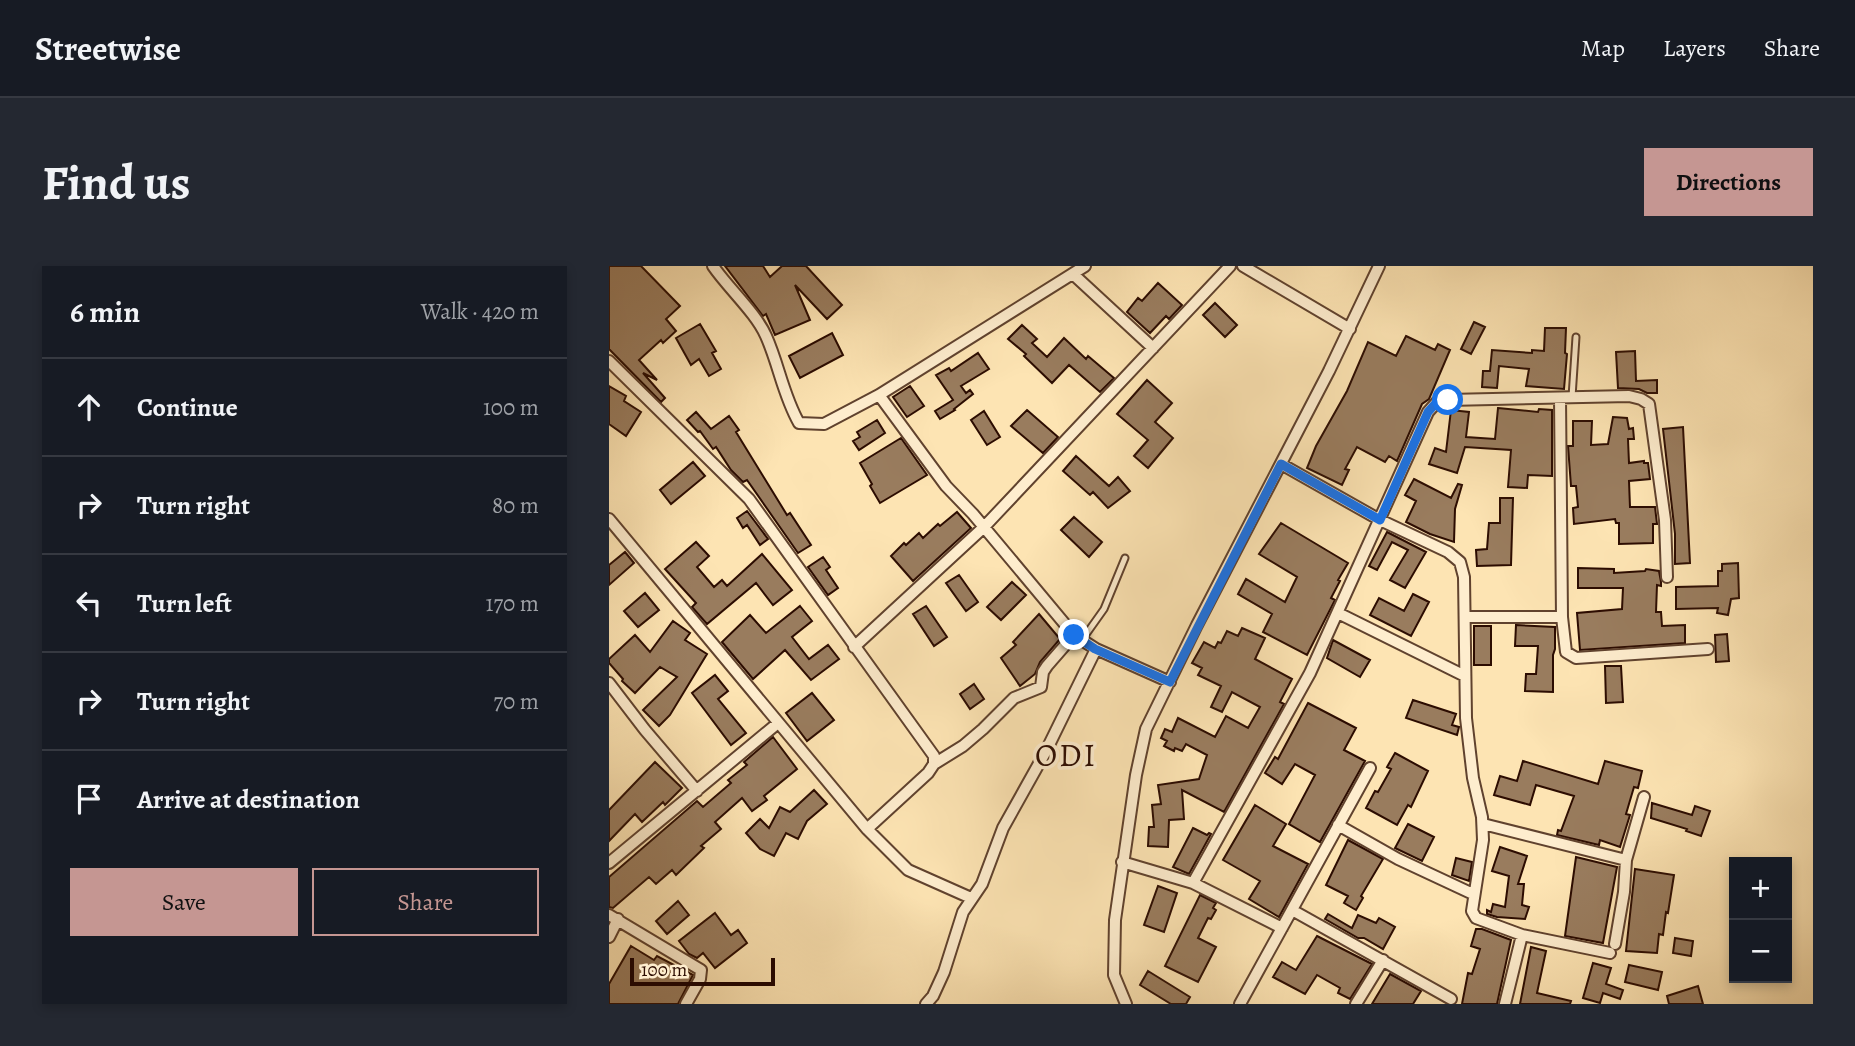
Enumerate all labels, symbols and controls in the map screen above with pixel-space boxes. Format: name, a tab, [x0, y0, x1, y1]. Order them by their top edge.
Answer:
text: Streetwise	[35, 26, 181, 71]
text: Map	[1581, 32, 1625, 64]
text: Layers	[1663, 32, 1726, 64]
text: Share	[1764, 32, 1820, 64]
button: Directions	[1644, 148, 1813, 216]
text: Find us	[42, 149, 190, 216]
text: 6 min	[70, 292, 140, 332]
text: Walk · 420 m	[421, 296, 539, 327]
route start	[1432, 384, 1463, 415]
icon: ahead	[70, 388, 108, 426]
text: Continue	[137, 390, 238, 425]
text: 100 m	[483, 392, 539, 423]
icon: right	[70, 486, 108, 524]
text: Turn right	[137, 488, 250, 523]
text: 80 m	[492, 490, 539, 521]
icon: left	[70, 584, 108, 622]
text: Turn left	[137, 586, 232, 621]
text: 170 m	[486, 588, 539, 619]
route end	[1058, 619, 1089, 650]
icon: right	[70, 682, 108, 720]
text: Turn right	[137, 684, 250, 719]
text: 70 m	[493, 686, 539, 717]
district label: ODI	[1035, 733, 1097, 777]
icon: arrive	[70, 780, 108, 818]
text: Arrive at destination	[137, 782, 360, 817]
map controls	[1729, 857, 1792, 983]
button: +	[1729, 857, 1792, 920]
button: Save	[70, 868, 298, 936]
button: Share	[312, 868, 539, 936]
button: −	[1729, 920, 1792, 983]
scale bar	[630, 955, 775, 987]
text: 100 m	[641, 957, 687, 983]

